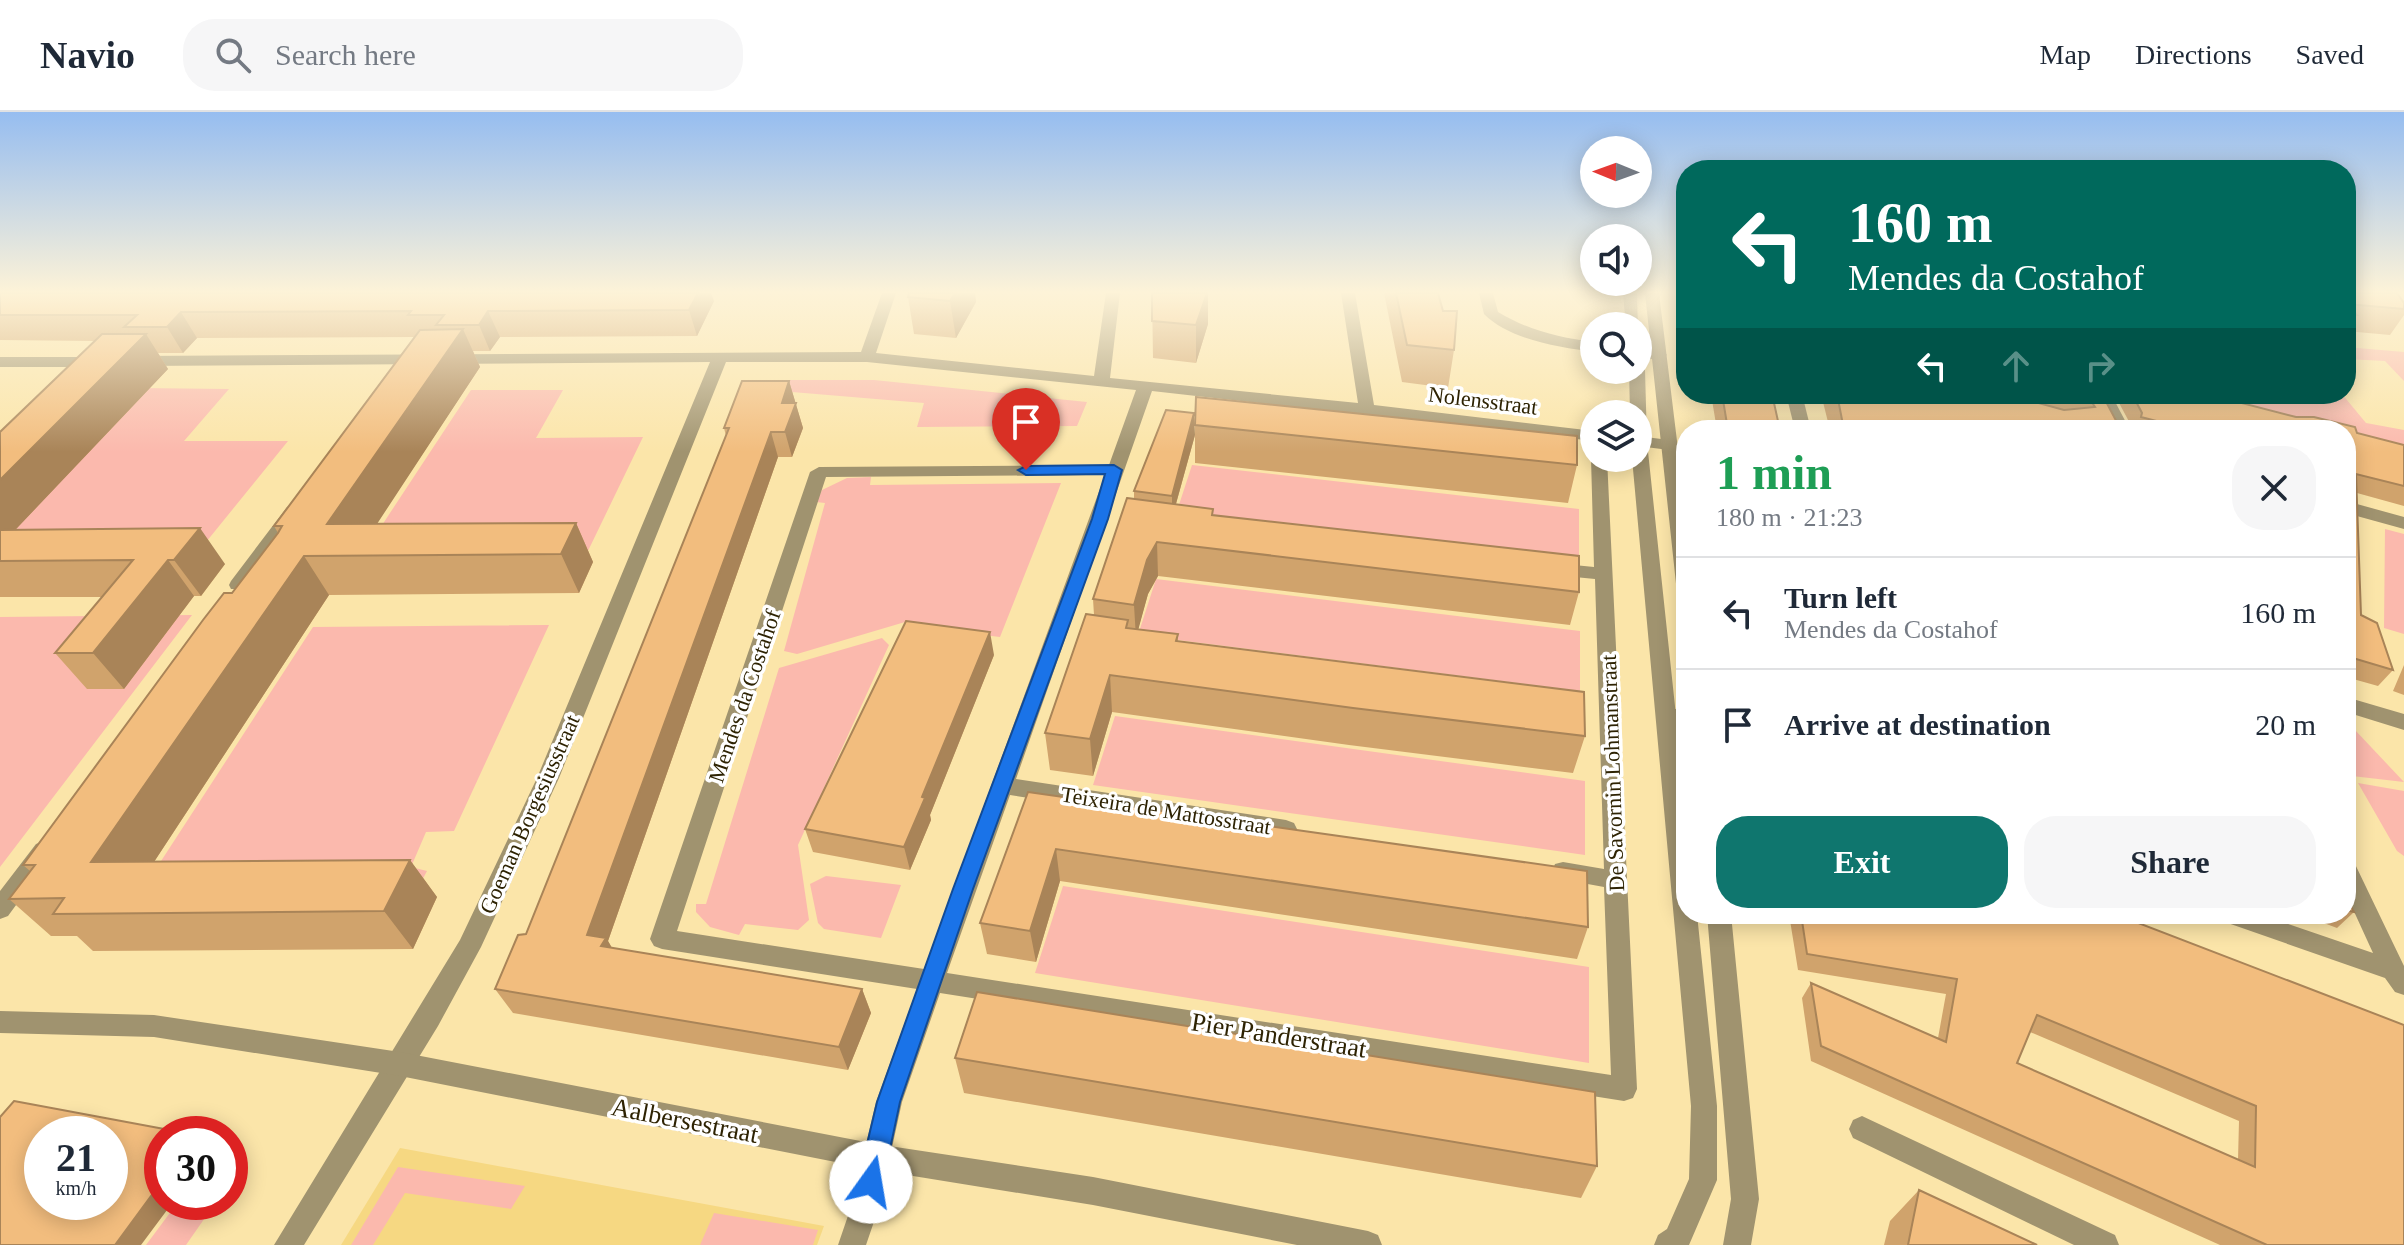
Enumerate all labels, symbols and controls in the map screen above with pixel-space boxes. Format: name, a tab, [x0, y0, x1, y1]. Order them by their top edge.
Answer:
search box	[183, 19, 743, 91]
icon: search	[211, 33, 255, 77]
text: Navio	[40, 34, 135, 76]
text: Search here	[275, 38, 416, 71]
text: Map	[2040, 39, 2091, 70]
text: Directions	[2135, 39, 2252, 70]
text: Saved	[2296, 39, 2364, 70]
north arrow	[1580, 136, 1652, 208]
map controls	[1580, 136, 1652, 472]
icon: left	[1716, 192, 1820, 296]
text: 160 m	[1848, 192, 1993, 254]
button: sound	[1580, 224, 1652, 296]
text: Mendes da Costahof	[1848, 258, 2144, 298]
button: search	[1580, 312, 1652, 384]
icon: left	[1910, 344, 1954, 388]
icon: ahead	[1994, 344, 2038, 388]
icon: right	[2078, 344, 2122, 388]
street label: Nolensstraat	[1427, 381, 1539, 420]
pin	[992, 388, 1060, 470]
icon: arrive	[1004, 400, 1048, 444]
button: layers	[1580, 400, 1652, 472]
text: 1 min	[1716, 446, 1832, 499]
button: close	[2232, 446, 2316, 530]
text: 180 m · 21:23	[1716, 503, 1863, 532]
text: Turn left	[1784, 581, 1897, 614]
icon: left	[1716, 591, 1760, 635]
text: 160 m	[2240, 596, 2316, 629]
street label: Mendes da Costahof	[703, 606, 786, 786]
text: Mendes da Costahof	[1784, 615, 1998, 644]
street label: De Savornin Lohmanstraat	[1596, 654, 1629, 892]
icon: arrive	[1716, 703, 1760, 747]
text: Arrive at destination	[1784, 708, 2051, 741]
text: 20 m	[2255, 708, 2316, 741]
street label: Goeman Borgesiusstraat	[474, 711, 585, 918]
street label: Teixeira de Mattosstraat	[1059, 782, 1273, 839]
button: Exit	[1716, 816, 2008, 908]
button: Share	[2024, 816, 2316, 908]
street label: Pier Panderstraat	[1189, 1007, 1369, 1064]
street label: Aalbersestraat	[609, 1092, 761, 1149]
speed limit sign: 30	[144, 1116, 248, 1220]
text: 21	[56, 1135, 96, 1180]
position arrow	[829, 1140, 913, 1224]
text: km/h	[55, 1177, 97, 1199]

